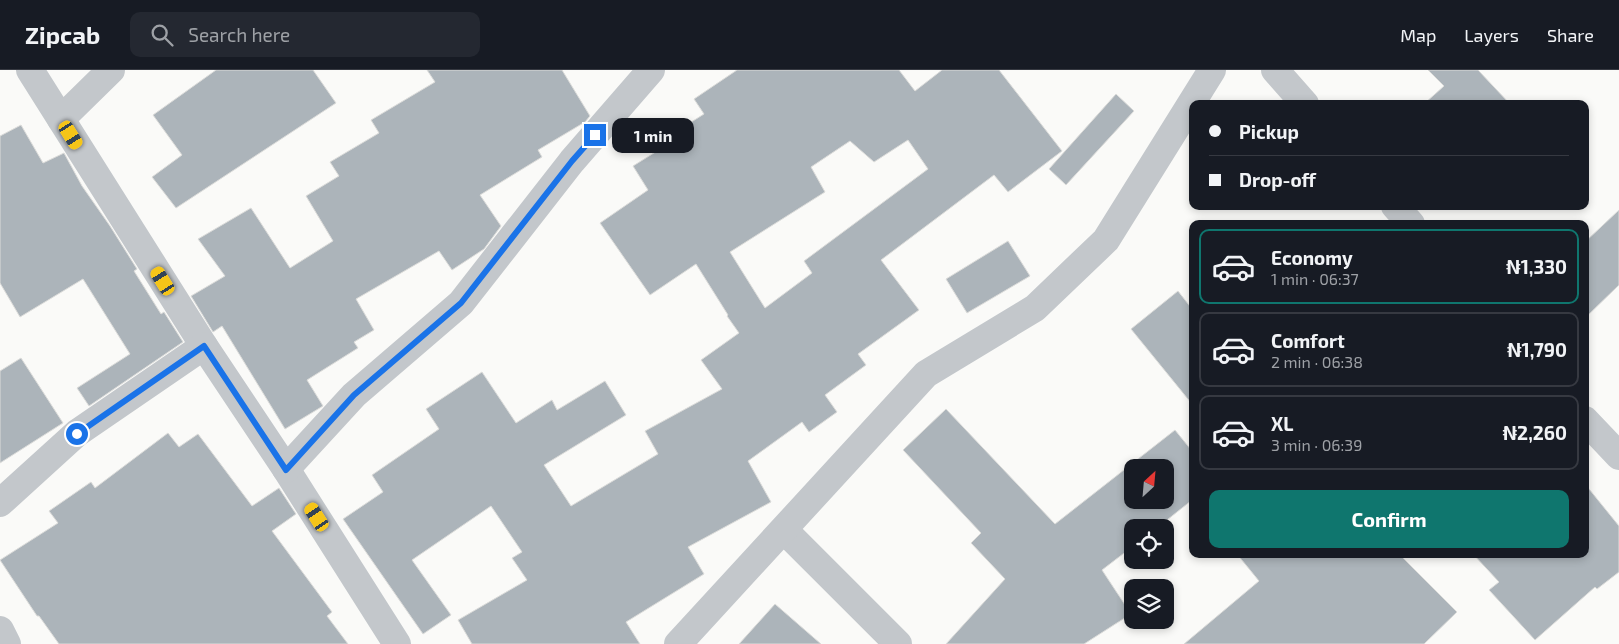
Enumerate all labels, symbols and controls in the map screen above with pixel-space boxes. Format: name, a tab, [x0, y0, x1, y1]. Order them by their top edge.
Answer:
search box	[130, 12, 480, 57]
text: Zipcab	[25, 20, 100, 49]
icon: search	[148, 21, 176, 49]
text: Search here	[188, 23, 290, 46]
text: Map	[1400, 24, 1436, 46]
text: Layers	[1464, 24, 1519, 46]
text: Share	[1547, 24, 1594, 46]
car	[56, 118, 85, 152]
callout: 1 min	[612, 118, 695, 152]
text: Pickup	[1239, 120, 1299, 143]
route end	[584, 124, 606, 146]
text: 1 min	[634, 126, 672, 145]
text: Drop-off	[1239, 168, 1316, 191]
icon: car	[1211, 244, 1256, 289]
text: Economy	[1271, 246, 1353, 269]
text: ₦1,330	[1506, 255, 1567, 278]
car	[148, 264, 177, 298]
text: 1 min · 06:37	[1271, 269, 1359, 288]
icon: car	[1211, 327, 1256, 372]
text: Comfort	[1271, 329, 1345, 352]
text: ₦1,790	[1507, 338, 1567, 361]
text: 2 min · 06:38	[1271, 352, 1363, 371]
icon: car	[1211, 410, 1256, 455]
text: XL	[1271, 412, 1293, 435]
text: ₦2,260	[1502, 421, 1567, 444]
route start	[66, 423, 88, 445]
text: 3 min · 06:39	[1271, 435, 1362, 454]
north arrow	[1124, 459, 1174, 509]
map controls	[1124, 459, 1174, 629]
button: Confirm	[1209, 490, 1569, 548]
car	[302, 500, 331, 534]
button: locate	[1124, 519, 1174, 569]
button: layers	[1124, 579, 1174, 629]

